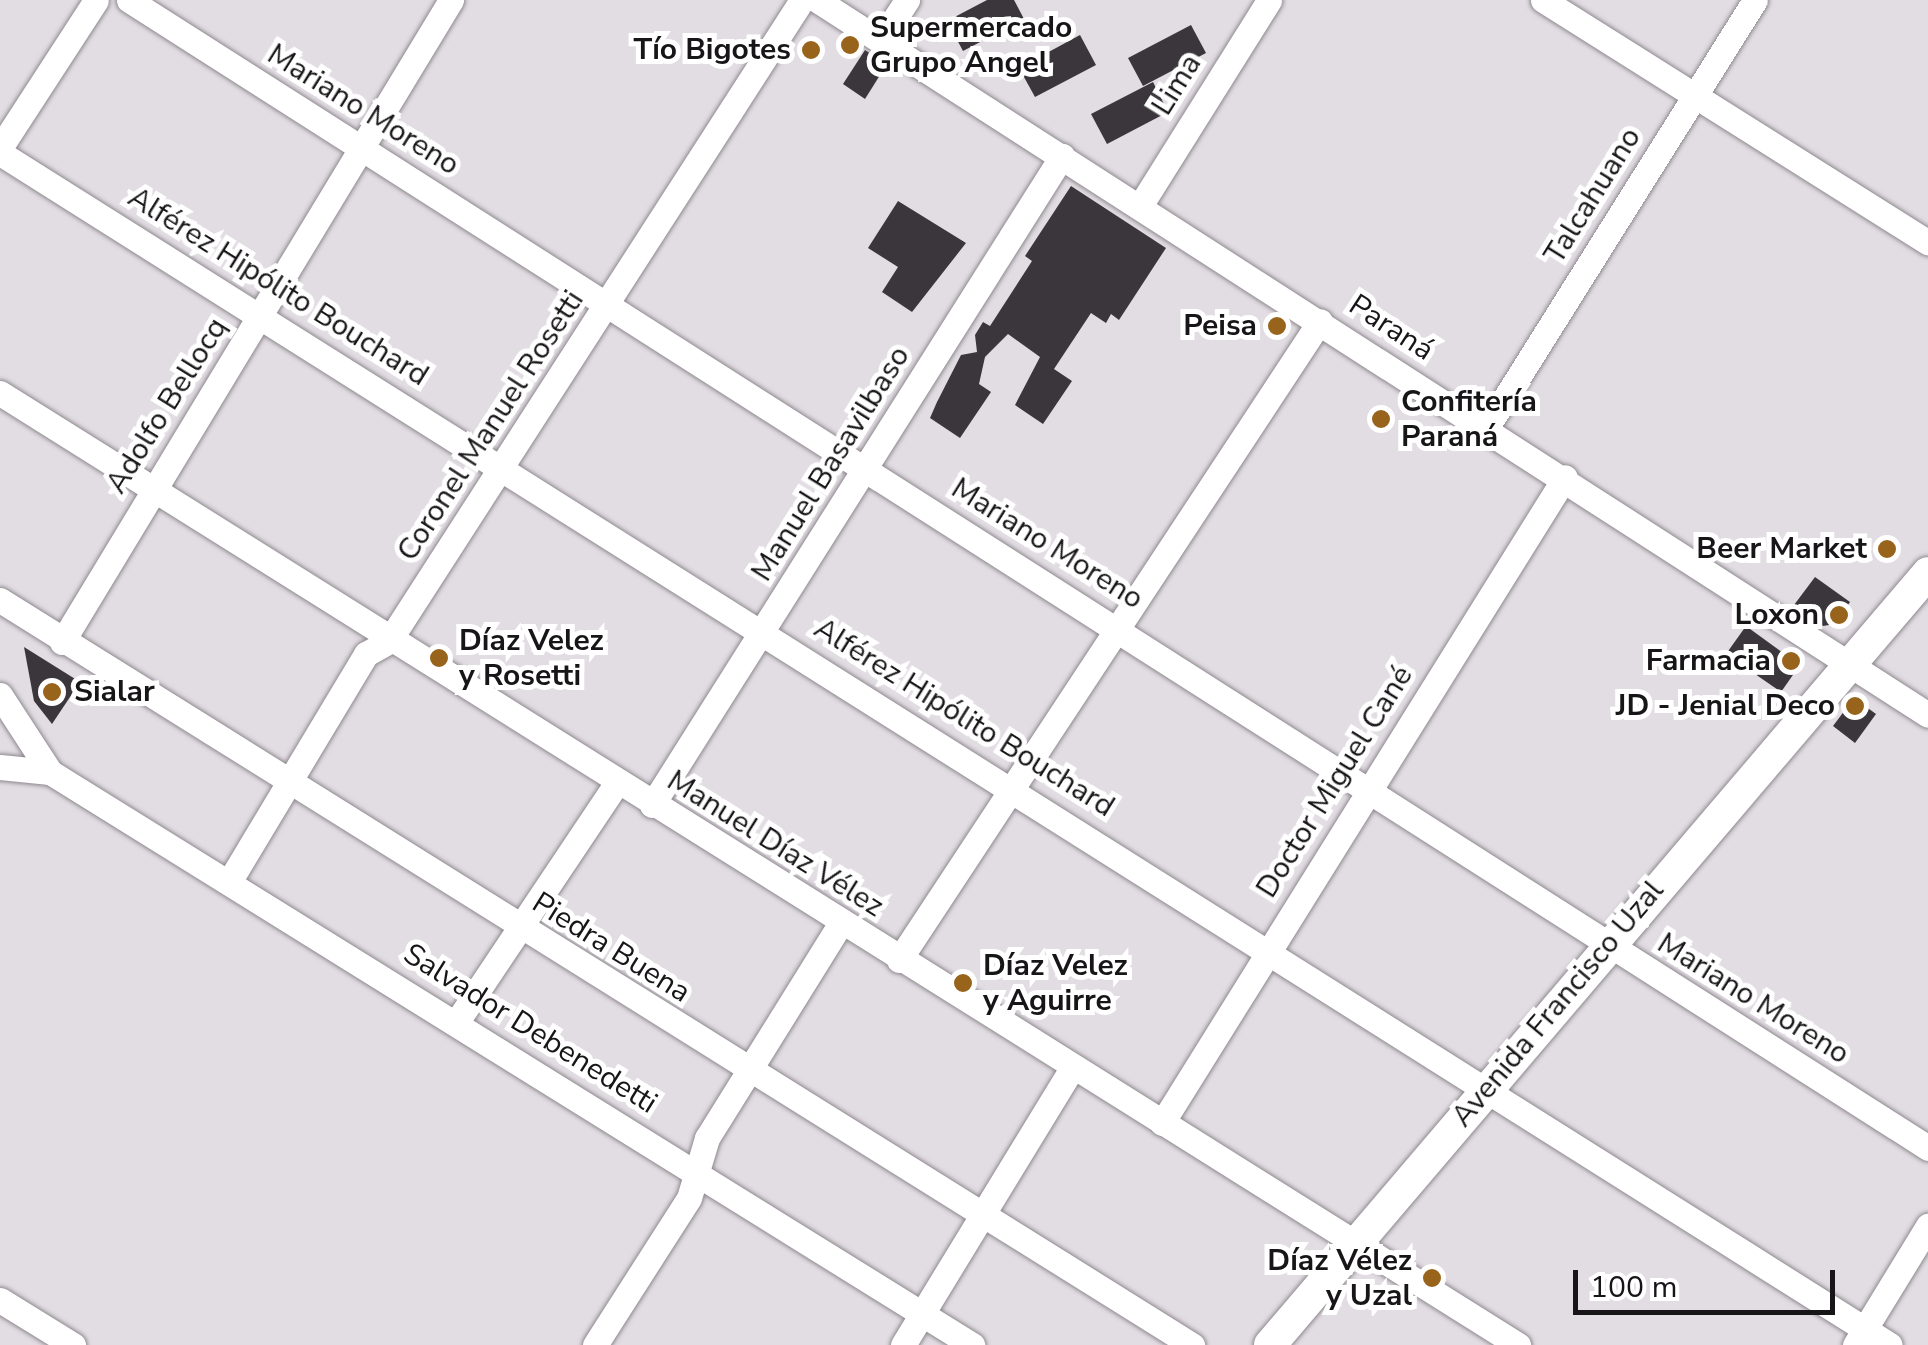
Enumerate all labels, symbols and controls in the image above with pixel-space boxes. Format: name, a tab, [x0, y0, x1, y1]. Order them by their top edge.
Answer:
place label: Supermercado Grupo Angel	[870, 10, 1072, 80]
place label: Tío Bigotes	[634, 32, 791, 68]
marker: Supermercado Grupo Angel	[839, 34, 861, 56]
street label: Mariano Moreno	[261, 37, 465, 183]
marker: Tío Bigotes	[800, 39, 822, 61]
street label: Lima	[1145, 48, 1209, 122]
street label: Talcahuano	[1537, 121, 1649, 271]
street label: Alférez Hipólito Bouchard	[121, 180, 435, 394]
street label: Coronel Manuel Rosetti	[390, 284, 592, 568]
street label: Paraná	[1342, 287, 1440, 369]
place label: Peisa	[1183, 308, 1257, 344]
street label: Adolfo Bellocq	[99, 312, 235, 500]
marker: Peisa	[1266, 315, 1288, 337]
street label: Manuel Basavilbaso	[744, 340, 918, 588]
place label: Confitería Paraná	[1401, 384, 1537, 454]
marker: Confitería Paraná	[1370, 408, 1392, 430]
street label: Mariano Moreno	[945, 471, 1149, 617]
place label: Beer Market	[1696, 531, 1867, 567]
marker: Beer Market	[1876, 538, 1898, 560]
place label: Loxon	[1735, 597, 1819, 633]
marker: Loxon	[1828, 604, 1850, 626]
street label: Alférez Hipólito Bouchard	[807, 611, 1121, 825]
place label: Díaz Velez y Rosetti	[459, 623, 604, 694]
place label: Farmacia	[1646, 643, 1771, 679]
marker: Díaz Velez y Rosetti	[428, 647, 450, 669]
marker: Farmacia	[1780, 650, 1802, 672]
street label: Doctor Miguel Cané	[1249, 659, 1421, 905]
place label: Sialar	[74, 674, 155, 710]
marker: Sialar	[39, 679, 65, 705]
place label: JD - Jenial Deco	[1616, 688, 1835, 724]
marker: JD - Jenial Deco	[1844, 695, 1866, 717]
street label: Manuel Díaz Vélez	[660, 763, 890, 925]
street label: Avenida Francisco Uzal	[1444, 873, 1672, 1135]
street label: Piedra Buena	[525, 885, 697, 1011]
street label: Mariano Moreno	[1651, 926, 1855, 1072]
street label: Salvador Debenedetti	[397, 936, 663, 1122]
place label: Díaz Velez y Aguirre	[983, 948, 1128, 1018]
marker: Díaz Velez y Aguirre	[952, 972, 974, 994]
place label: Díaz Vélez y Uzal	[1267, 1243, 1412, 1314]
scale bar	[1578, 1250, 1840, 1312]
marker: Díaz Vélez y Uzal	[1421, 1267, 1443, 1289]
text: 100 m	[1590, 1267, 1677, 1308]

